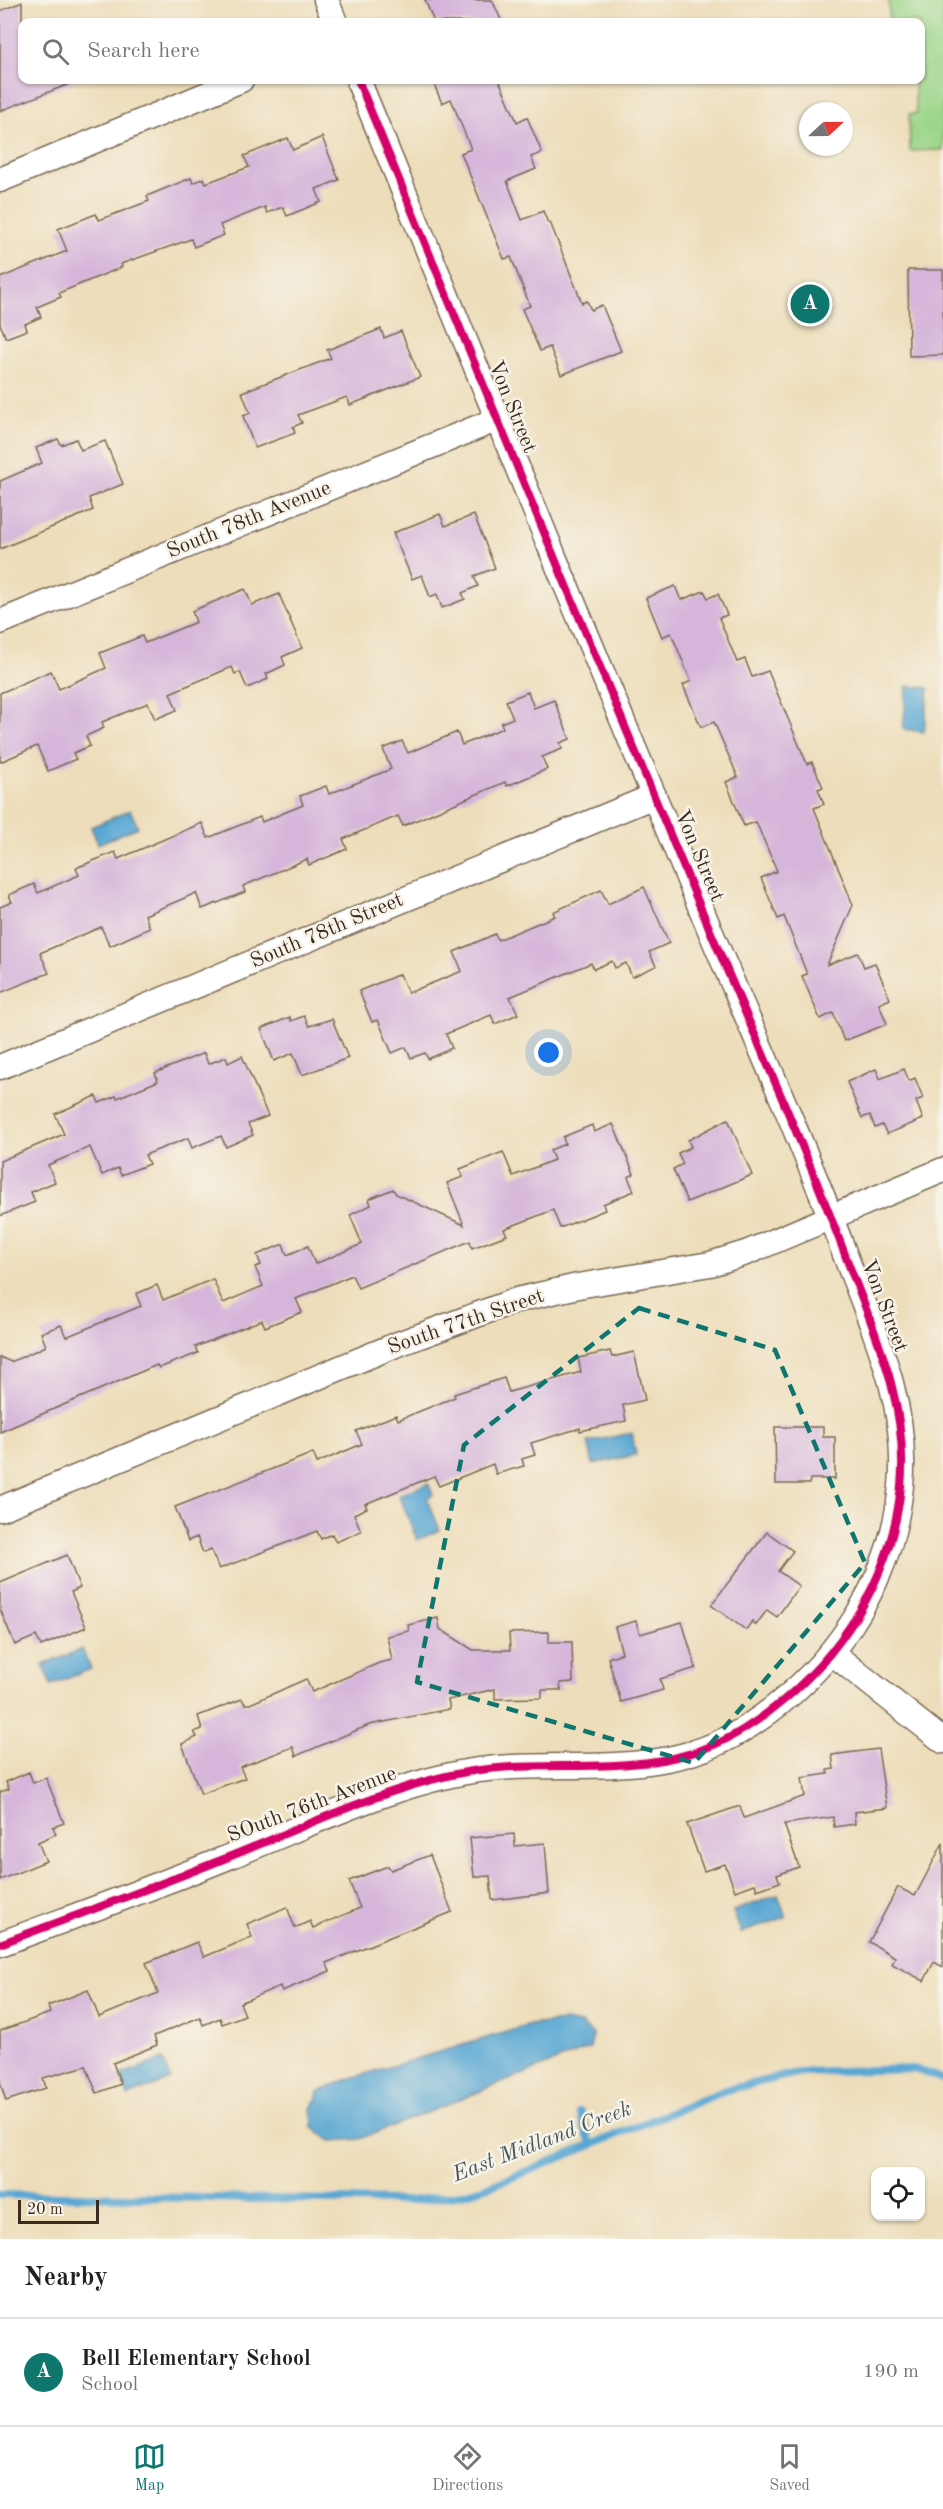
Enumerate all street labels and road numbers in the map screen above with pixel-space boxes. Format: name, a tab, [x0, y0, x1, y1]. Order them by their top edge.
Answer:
street label: Von Street	[484, 358, 540, 456]
street label: South 78th Avenue	[164, 477, 334, 563]
street label: Von Street	[670, 807, 728, 905]
street label: South 78th Street	[247, 889, 407, 973]
street label: Von Street	[857, 1257, 911, 1355]
street label: South 77th Street	[385, 1285, 547, 1359]
street label: SOuth 76th Avenue	[225, 1763, 399, 1847]

